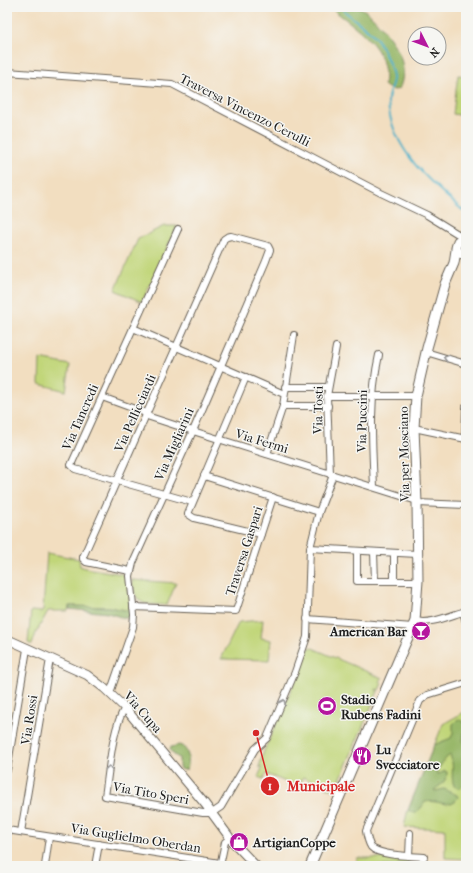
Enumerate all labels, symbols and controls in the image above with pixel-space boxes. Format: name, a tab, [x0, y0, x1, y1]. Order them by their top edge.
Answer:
north arrow	[407, 26, 447, 66]
text: N	[426, 45, 442, 60]
street label: Traversa Vincenzo Cerulli	[177, 70, 313, 150]
one-way arrow	[443, 354, 450, 363]
street label: Via Pellicciardi	[111, 372, 159, 455]
street label: Via Tancredi	[58, 381, 101, 453]
street label: Via Tosti	[310, 385, 326, 435]
street label: Via Puccini	[354, 389, 370, 454]
street label: Via Migliarini	[151, 405, 197, 484]
street label: Via per Mosciano	[396, 406, 412, 503]
street label: Via Fermi	[233, 426, 290, 456]
street label: Traversa Gaspari	[222, 504, 266, 598]
bar icon: American Bar	[410, 620, 432, 642]
place label: American Bar	[329, 624, 407, 639]
street label: Via Cupa	[120, 687, 166, 737]
place label: Stadio Rubens Fadini	[341, 692, 421, 722]
street label: Via Rossi	[17, 694, 40, 747]
sports icon: Stadio Rubens Fadini	[316, 695, 338, 717]
one-way arrow	[278, 698, 286, 705]
place label: Lu Svecciatore	[376, 742, 440, 772]
restaurant icon: Lu Svecciatore	[351, 745, 373, 767]
one-way arrow	[104, 765, 113, 771]
callout: Municipale	[260, 773, 363, 799]
text: Municipale	[286, 778, 355, 795]
street label: Via Tito Speri	[111, 779, 190, 807]
text: 1	[268, 779, 272, 793]
street label: Via Guglielmo Oberdan	[69, 820, 203, 856]
shop icon: ArtigianCoppe	[228, 831, 250, 853]
place label: ArtigianCoppe	[252, 835, 336, 851]

